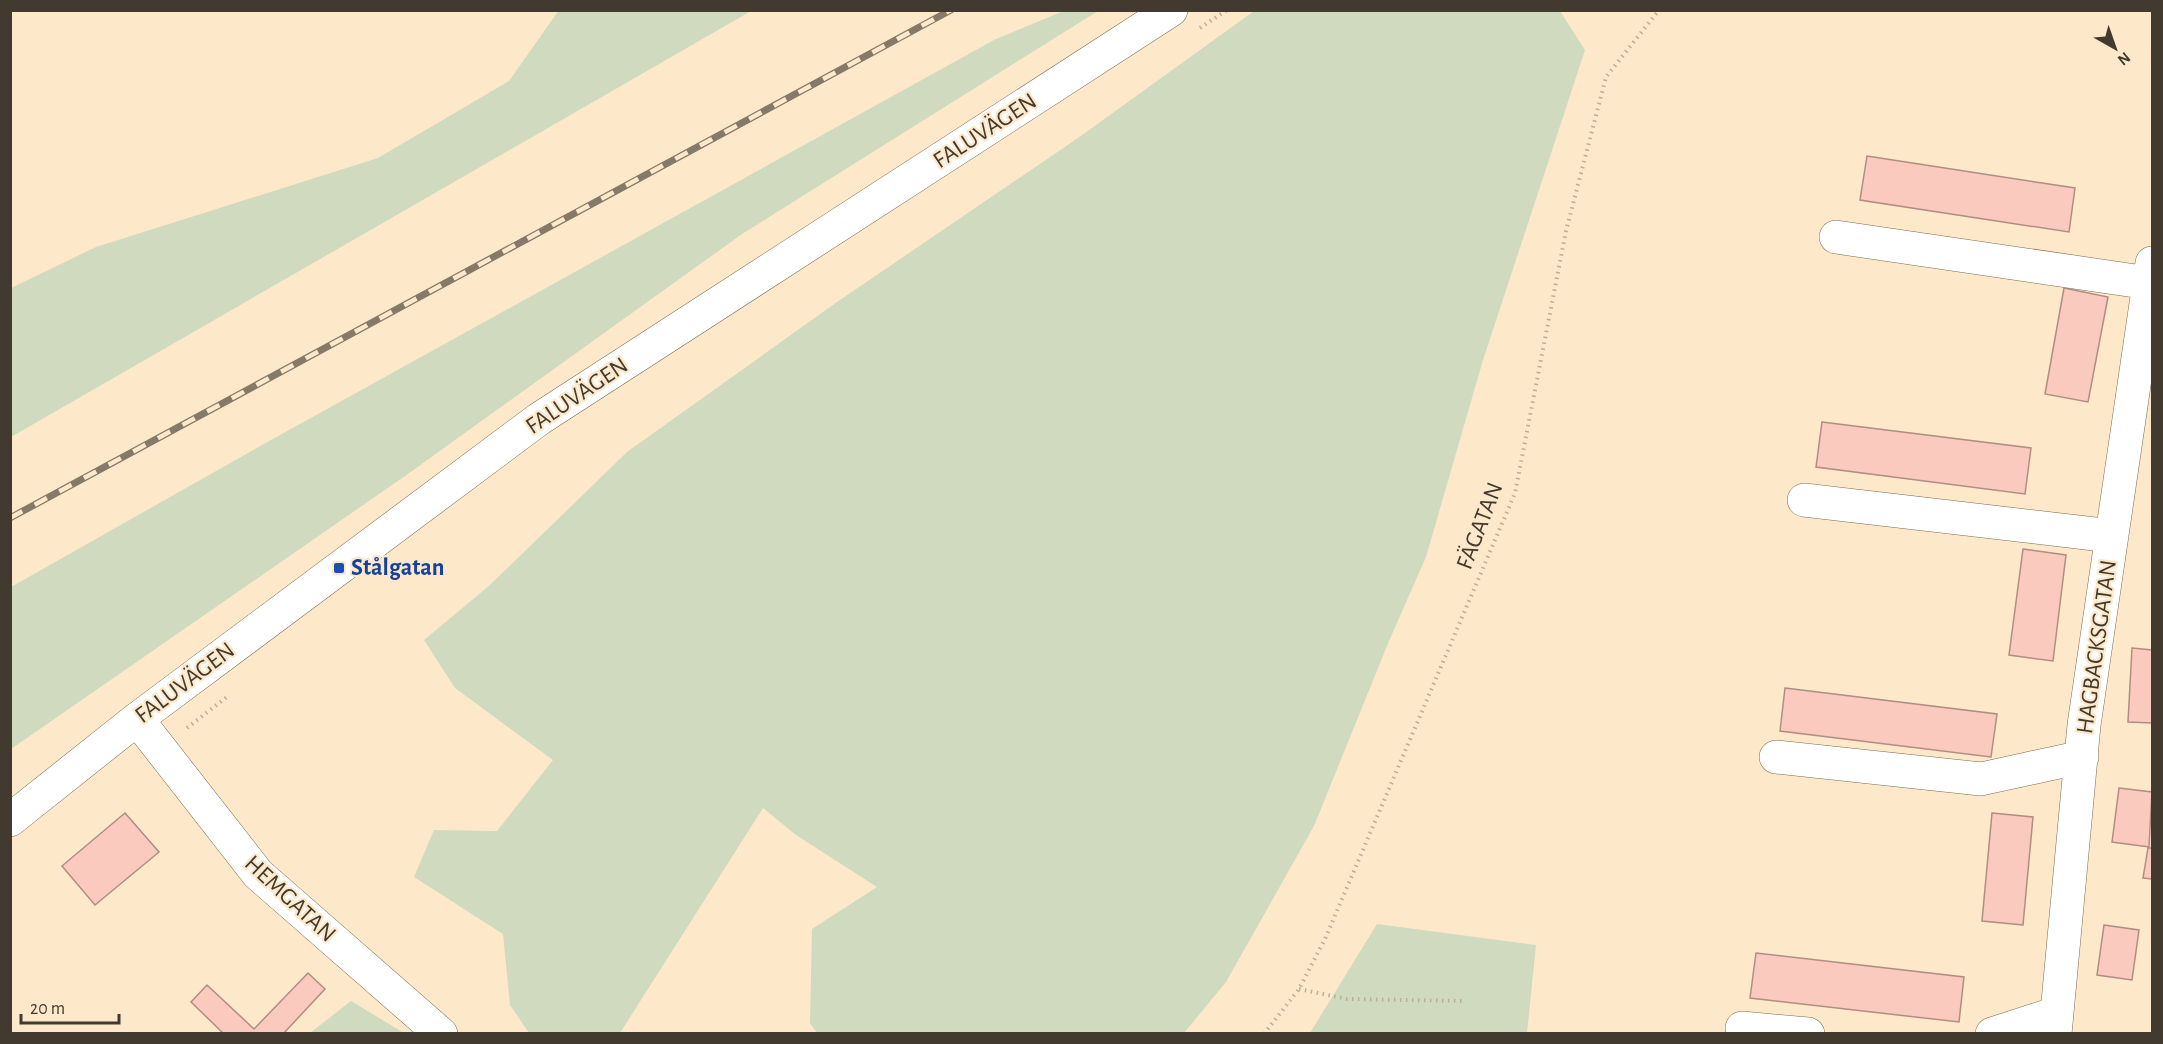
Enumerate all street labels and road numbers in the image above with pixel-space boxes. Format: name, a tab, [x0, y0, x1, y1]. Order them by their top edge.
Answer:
street label: FALUVÄGEN	[929, 88, 1041, 173]
street label: FALUVÄGEN	[521, 352, 632, 439]
street label: FÄGATAN	[1452, 479, 1508, 573]
street label: HAGBACKSGATAN	[2073, 558, 2121, 736]
street label: FALUVÄGEN	[130, 637, 239, 728]
street label: HEMGATAN	[240, 851, 340, 947]

